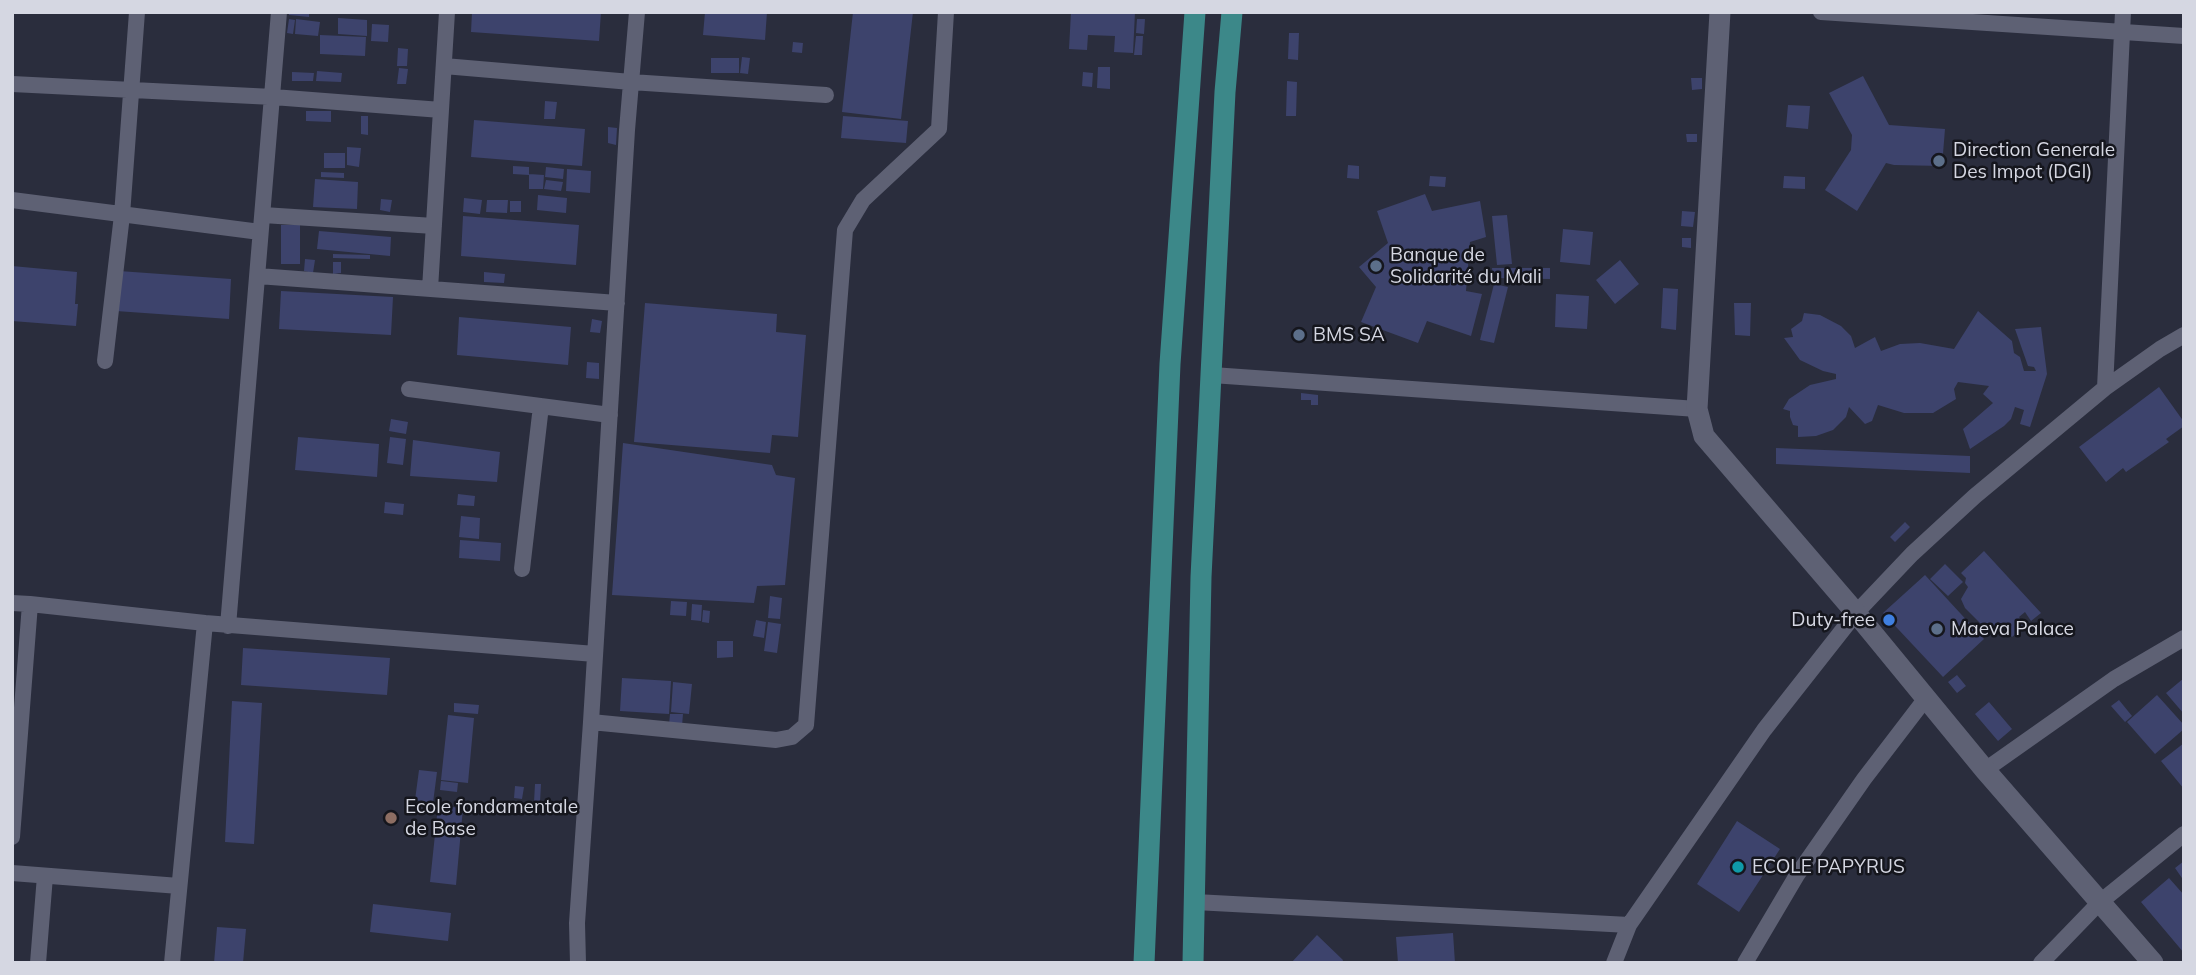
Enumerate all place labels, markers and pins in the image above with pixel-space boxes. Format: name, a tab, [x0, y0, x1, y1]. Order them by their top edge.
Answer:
place label: Direction Generale Des Impot (DGI)	[1953, 139, 2115, 183]
marker: Direction Generale Des Impot (DGI)	[1931, 153, 1947, 169]
place label: Banque de Solidarité du Mali	[1390, 244, 1542, 288]
marker: Banque de Solidarité du Mali	[1368, 258, 1384, 274]
place label: BMS SA	[1313, 324, 1385, 346]
marker: BMS SA	[1291, 327, 1307, 343]
place label: Duty-free	[1791, 609, 1875, 631]
marker: Duty-free	[1881, 612, 1897, 628]
place label: Maeva Palace	[1951, 618, 2074, 640]
marker: Maeva Palace	[1929, 621, 1945, 637]
place label: Ecole fondamentale de Base	[405, 796, 578, 840]
marker: Ecole fondamentale de Base	[383, 810, 399, 826]
place label: ECOLE PAPYRUS	[1752, 856, 1905, 878]
marker: ECOLE PAPYRUS	[1730, 859, 1746, 875]

